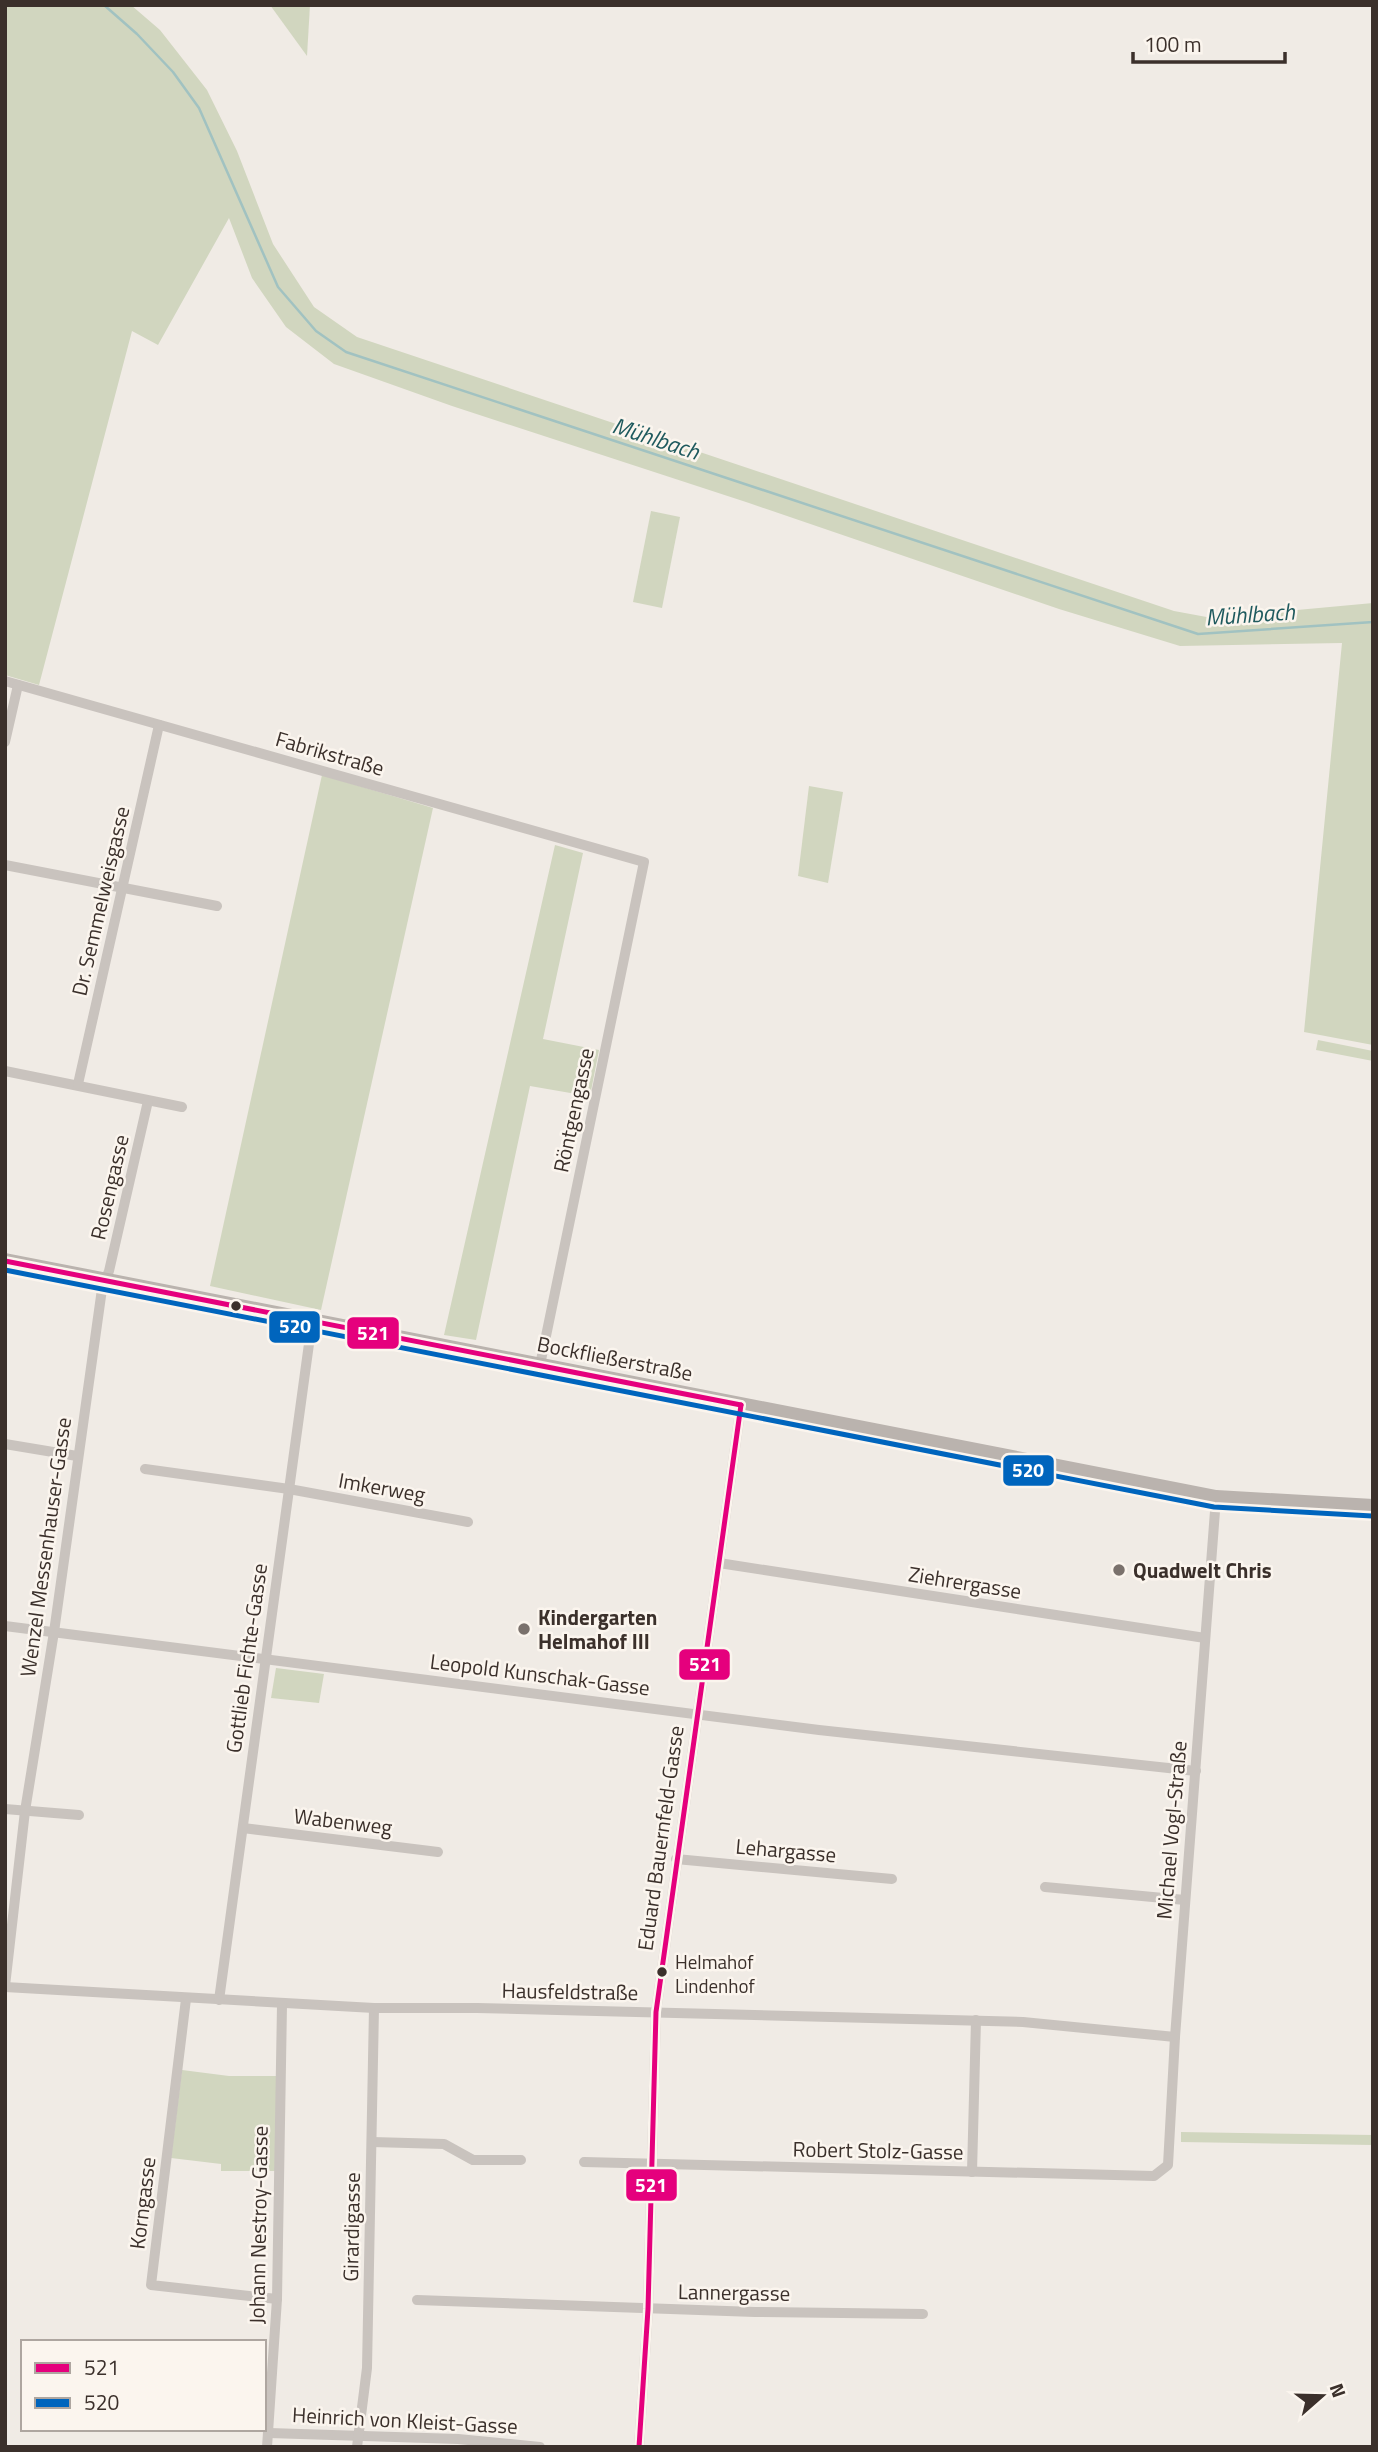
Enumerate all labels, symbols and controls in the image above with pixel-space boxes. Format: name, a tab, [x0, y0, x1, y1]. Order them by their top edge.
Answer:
scale bar	[1133, 21, 1285, 65]
text: 100 m	[1144, 28, 1201, 60]
water label: Mühlbach	[608, 408, 705, 469]
water label: Mühlbach	[1204, 593, 1296, 635]
street label: Fabrikstraße	[272, 722, 388, 784]
street label: Dr. Semmelweisgasse	[63, 803, 137, 999]
street label: Röntgengasse	[544, 1045, 602, 1175]
street label: Rosengasse	[81, 1131, 137, 1243]
unlabelled marker	[229, 1299, 243, 1313]
line badge: 520	[268, 1310, 321, 1344]
text: 520	[279, 1311, 311, 1340]
line badge: 521	[346, 1316, 400, 1350]
text: 521	[357, 1318, 389, 1347]
street label: Bockfließerstraße	[535, 1327, 695, 1389]
street label: Wenzel Messenhauser-Gasse	[11, 1415, 79, 1679]
line badge: 520	[1002, 1454, 1055, 1487]
text: 520	[1012, 1455, 1044, 1484]
street label: Imkerweg	[336, 1464, 428, 1510]
place label: Quadwelt Chris	[1133, 1554, 1272, 1586]
street label: Ziehrergasse	[906, 1557, 1024, 1607]
street label: Gottlieb Fichte-Gasse	[217, 1561, 275, 1755]
marker: Quadwelt Chris	[1111, 1562, 1127, 1578]
place label: Kindergarten Helmahof III	[538, 1601, 657, 1657]
marker: Kindergarten Helmahof III	[516, 1621, 532, 1637]
street label: Leopold Kunschak-Gasse	[428, 1645, 652, 1703]
line badge: 521	[678, 1648, 731, 1681]
text: 521	[689, 1649, 721, 1678]
street label: Eduard Bauernfeld-Gasse	[628, 1723, 692, 1953]
street label: Michael Vogl-Straße	[1147, 1739, 1195, 1921]
street label: Wabenweg	[292, 1799, 394, 1843]
street label: Lehargasse	[734, 1830, 838, 1870]
place label: Helmahof Lindenhof	[675, 1947, 756, 2000]
marker: Helmahof Lindenhof	[655, 1965, 669, 1979]
street label: Hausfeldstraße	[501, 1974, 639, 2008]
street label: Johann Nestroy-Gasse	[240, 2126, 276, 2324]
street label: Robert Stolz-Gasse	[792, 2133, 964, 2167]
street label: Korngasse	[120, 2155, 164, 2251]
line badge: 521	[625, 2168, 678, 2202]
text: 521	[635, 2170, 667, 2199]
street label: Girardigasse	[334, 2172, 368, 2282]
street label: Lannergasse	[678, 2275, 790, 2309]
legend	[21, 2340, 266, 2431]
text: 521	[84, 2351, 119, 2383]
north arrow	[1287, 2361, 1357, 2431]
text: N	[1323, 2379, 1354, 2401]
text: 520	[84, 2386, 119, 2418]
street label: Heinrich von Kleist-Gasse	[291, 2398, 519, 2442]

